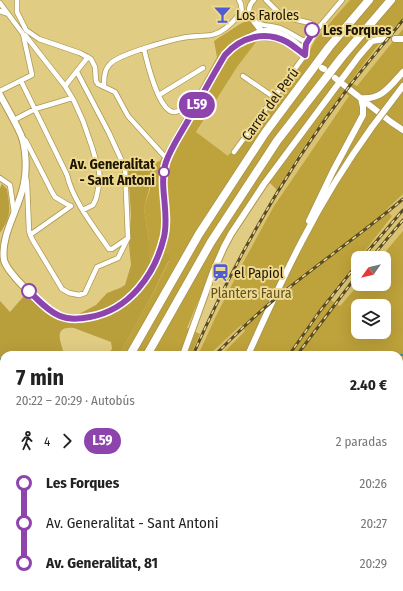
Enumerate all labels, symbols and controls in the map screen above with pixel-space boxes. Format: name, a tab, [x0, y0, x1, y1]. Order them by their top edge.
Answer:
bar icon: Los Faroles	[213, 5, 233, 25]
place label: Los Faroles	[236, 7, 299, 24]
marker: Les Forques	[304, 22, 320, 38]
place label: Les Forques	[323, 22, 391, 39]
street label: Carrer del Perú	[238, 65, 302, 144]
line badge: L59	[174, 92, 220, 118]
text: L59	[187, 96, 207, 113]
place label: Av. Generalitat - Sant Antoni	[69, 156, 156, 189]
marker: Av. Generalitat - Sant Antoni	[158, 166, 170, 178]
north arrow	[351, 251, 391, 291]
map controls	[351, 251, 391, 339]
station icon: el Papiol	[211, 263, 231, 283]
place label: el Papiol	[234, 265, 284, 282]
unlabelled marker	[21, 283, 37, 299]
park label: Planters Faura	[210, 285, 292, 302]
button: layers	[351, 299, 391, 339]
text: 7 min	[16, 364, 64, 391]
text: 2.40 €	[350, 376, 387, 394]
text: 20:22 – 20:29 · Autobús	[16, 393, 135, 408]
icon: walk	[16, 430, 38, 452]
icon: forward	[56, 430, 78, 452]
text: L59	[92, 432, 113, 449]
text: 4	[44, 434, 50, 449]
text: 2 paradas	[336, 434, 387, 449]
text: Les Forques	[46, 474, 119, 492]
text: 20:26	[360, 476, 387, 491]
text: Av. Generalitat - Sant Antoni	[46, 514, 219, 532]
text: 20:27	[361, 516, 387, 531]
text: Av. Generalitat, 81	[46, 554, 158, 572]
text: 20:29	[360, 556, 387, 571]

